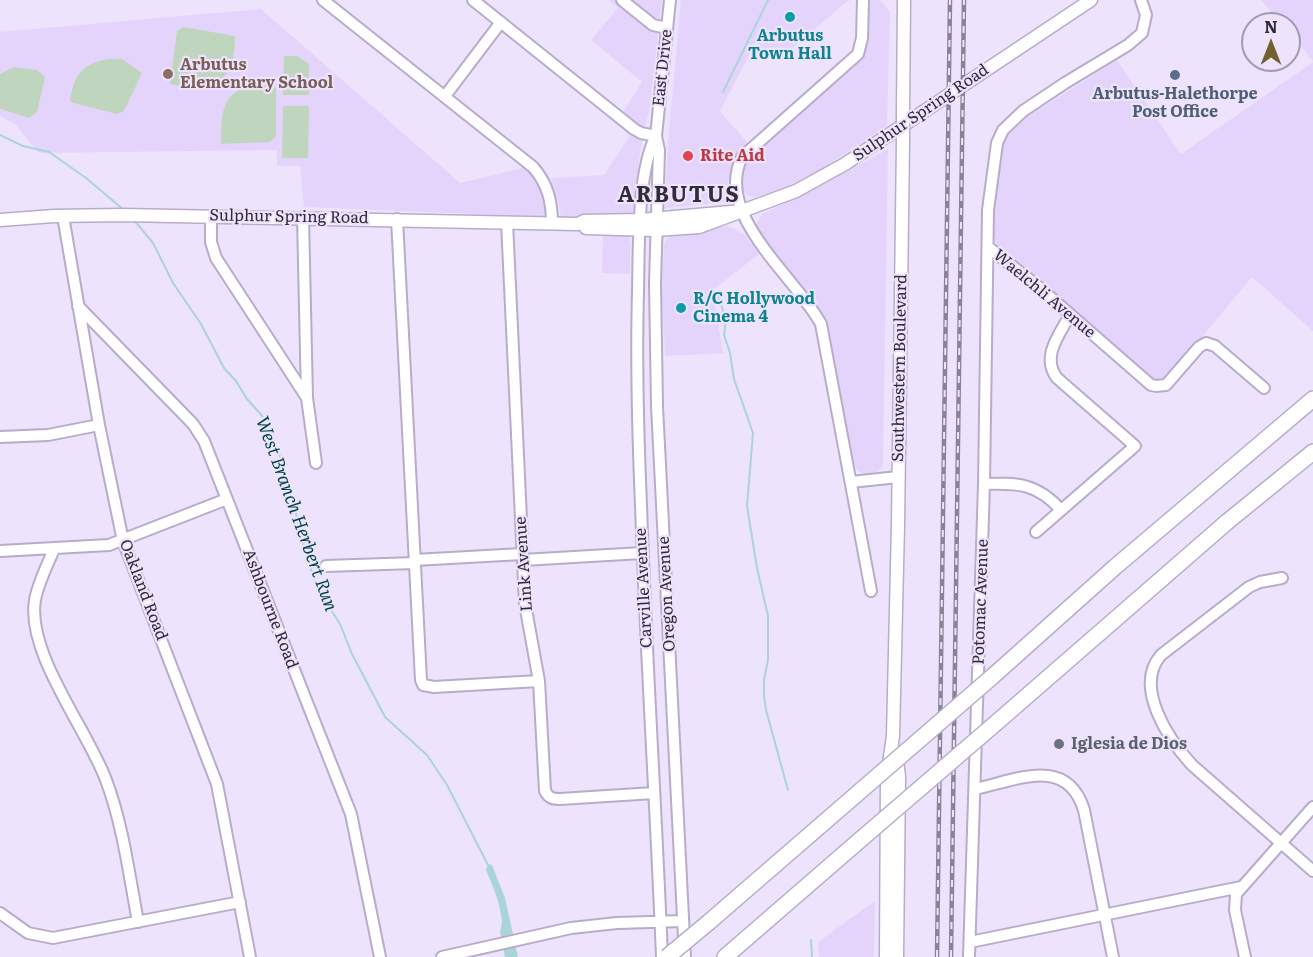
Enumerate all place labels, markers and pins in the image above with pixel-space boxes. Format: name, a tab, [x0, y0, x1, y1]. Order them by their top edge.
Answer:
marker: Arbutus Town Hall	[783, 10, 797, 24]
place label: Arbutus Town Hall	[748, 26, 832, 64]
place label: Arbutus Elementary School	[180, 55, 333, 93]
marker: Arbutus Elementary School	[161, 67, 175, 81]
marker: Arbutus-Halethorpe Post Office	[1168, 68, 1182, 82]
place label: Arbutus-Halethorpe Post Office	[1092, 84, 1258, 122]
place label: Rite Aid	[700, 146, 765, 166]
marker: Rite Aid	[681, 149, 695, 163]
place label: R/C Hollywood Cinema 4	[693, 289, 815, 327]
marker: R/C Hollywood Cinema 4	[674, 301, 688, 315]
place label: Iglesia de Dios	[1071, 734, 1187, 754]
marker: Iglesia de Dios	[1052, 737, 1066, 751]

